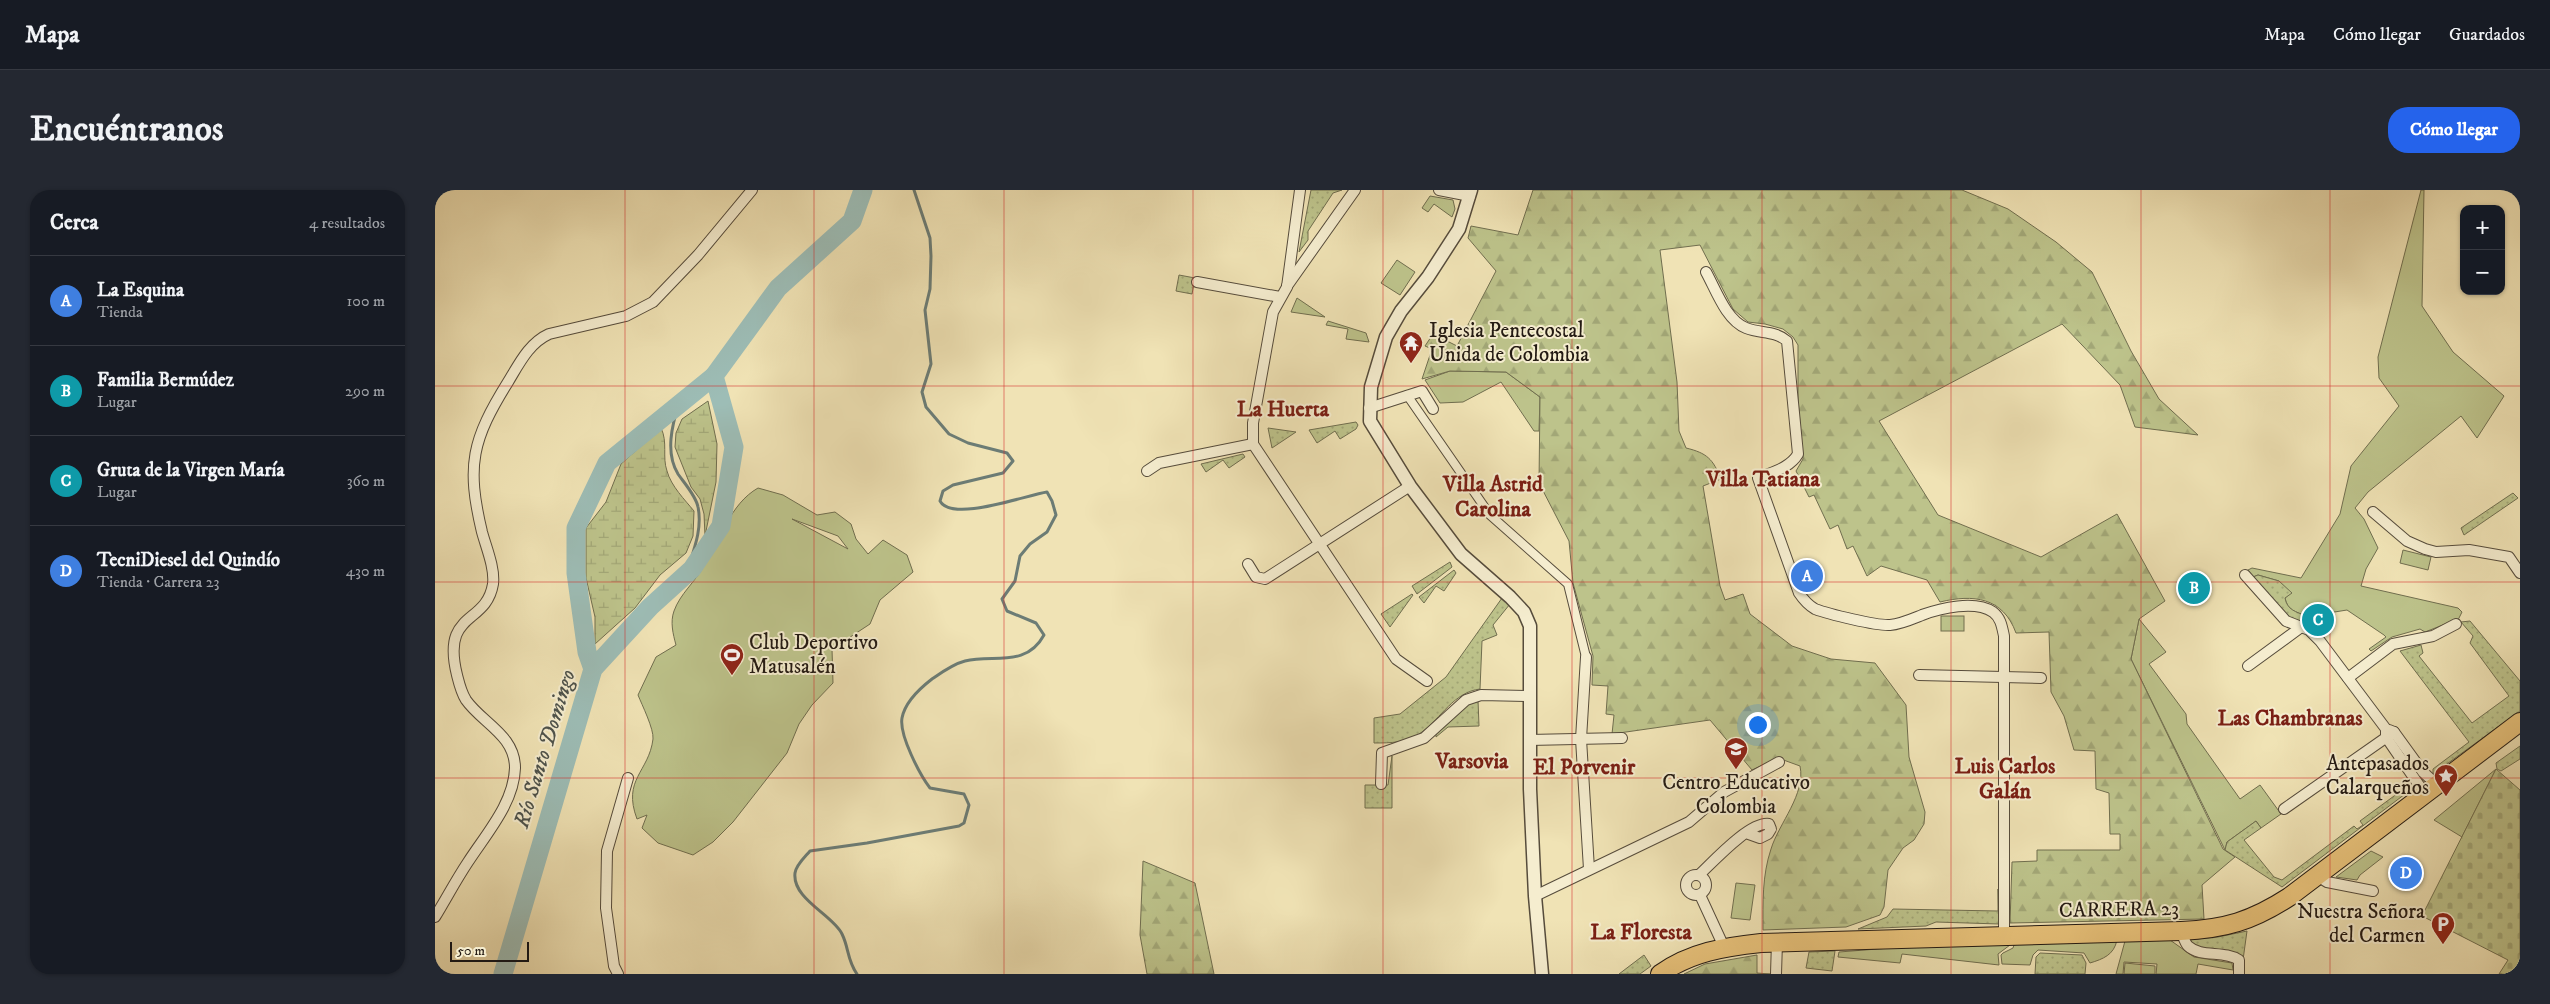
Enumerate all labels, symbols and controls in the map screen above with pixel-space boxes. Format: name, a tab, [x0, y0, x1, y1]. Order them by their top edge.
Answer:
text: Mapa	[25, 20, 79, 50]
text: Mapa	[2264, 24, 2305, 46]
text: Cómo llegar	[2333, 24, 2421, 46]
text: Guardados	[2449, 24, 2525, 46]
button: Cómo llegar	[2388, 107, 2520, 153]
text: Encuéntranos	[30, 108, 224, 152]
map controls	[2460, 205, 2505, 295]
button: +	[2460, 205, 2505, 250]
text: Cerca	[50, 210, 98, 236]
text: 4 resultados	[309, 213, 385, 233]
button: −	[2460, 250, 2505, 295]
text: La Esquina	[97, 279, 184, 302]
text: A	[61, 291, 71, 311]
text: 100 m	[347, 291, 385, 311]
text: Tienda	[97, 302, 143, 322]
place label: Iglesia Pentecostal Unida de Colombia	[1429, 318, 1589, 368]
temple icon: Iglesia Pentecostal Unida de Colombia	[1398, 330, 1424, 364]
text: Familia Bermúdez	[97, 369, 234, 392]
text: B	[61, 381, 71, 401]
text: 290 m	[345, 381, 385, 401]
text: Lugar	[97, 392, 137, 412]
district label: La Huerta	[1237, 396, 1330, 423]
text: Gruta de la Virgen María	[97, 459, 284, 482]
district label: Villa Tatiana	[1705, 466, 1820, 493]
text: C	[61, 471, 71, 491]
text: 360 m	[347, 471, 385, 491]
district label: Villa Astrid Carolina	[1442, 471, 1544, 523]
text: Lugar	[97, 482, 137, 502]
text: TecniDiesel del Quindío	[97, 549, 280, 572]
pin: A	[1791, 557, 1823, 595]
text: D	[60, 561, 72, 581]
text: 430 m	[346, 561, 385, 581]
pin: B	[2178, 569, 2210, 607]
text: Tienda · Carrera 23	[97, 572, 220, 592]
pin: C	[2302, 601, 2334, 639]
place label: Club Deportivo Matusalén	[749, 630, 878, 680]
sports icon: Club Deportivo Matusalén	[719, 642, 745, 676]
water label: Río Santo Domingo	[508, 667, 582, 832]
district label: Las Chambranas	[2217, 705, 2363, 732]
your location	[1745, 712, 1771, 738]
school or university icon: Centro Educativo Colombia	[1723, 736, 1749, 770]
district label: Varsovia	[1435, 748, 1509, 775]
place label: Antepasados Calarqueños	[2326, 751, 2429, 801]
district label: Luis Carlos Galán	[1955, 753, 2056, 805]
district label: El Porvenir	[1533, 754, 1636, 781]
place icon: Antepasados Calarqueños	[2433, 763, 2459, 797]
place label: Centro Educativo Colombia	[1662, 770, 1810, 820]
pin: D	[2390, 854, 2422, 892]
street label: CARRERA 23	[2059, 896, 2179, 924]
place label: Nuestra Señora del Carmen	[2297, 899, 2425, 949]
parking icon: Nuestra Señora del Carmen	[2430, 911, 2456, 945]
district label: La Floresta	[1590, 919, 1692, 946]
scale bar	[450, 939, 529, 962]
text: 50 m	[457, 942, 485, 960]

